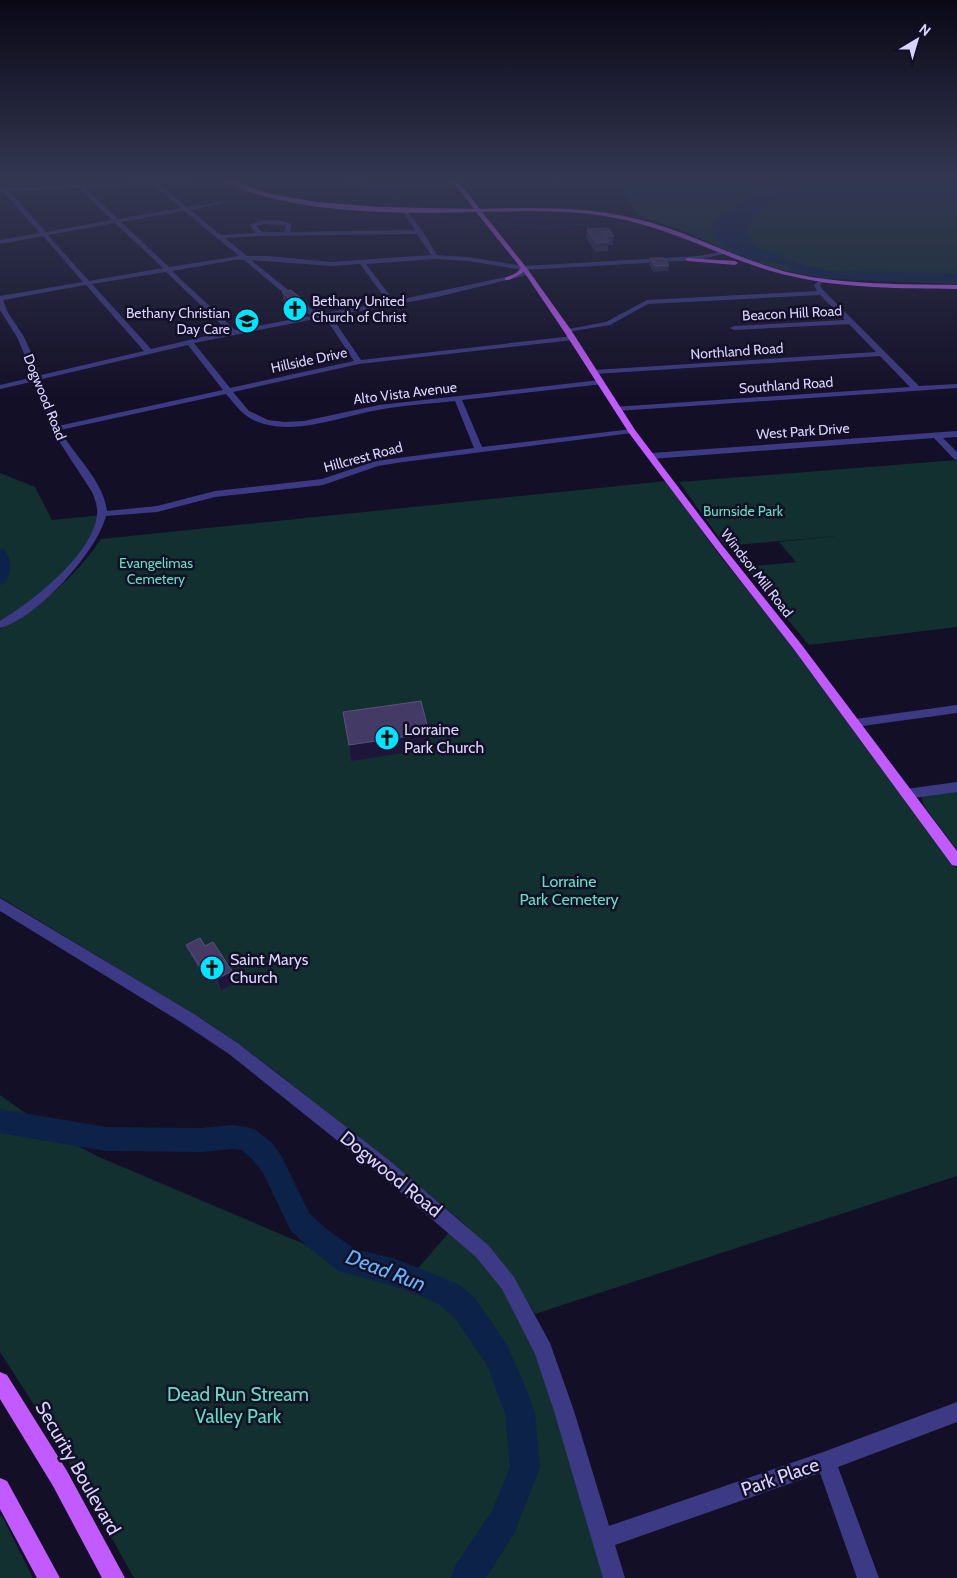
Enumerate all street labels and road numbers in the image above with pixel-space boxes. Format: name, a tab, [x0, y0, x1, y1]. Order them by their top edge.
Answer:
street label: Beacon Hill Road	[742, 301, 842, 325]
street label: Northland Road	[690, 339, 784, 363]
street label: Hillside Drive	[269, 343, 349, 377]
street label: Dogwood Road	[20, 351, 70, 443]
street label: Southland Road	[738, 373, 834, 397]
street label: Alto Vista Avenue	[352, 378, 458, 408]
street label: West Park Drive	[756, 419, 850, 443]
street label: Hillcrest Road	[322, 438, 404, 476]
street label: Windsor Mill Road	[717, 525, 797, 621]
street label: Dogwood Road	[335, 1126, 447, 1222]
street label: Security Boulevard	[30, 1397, 126, 1539]
street label: Park Place	[738, 1453, 822, 1501]

